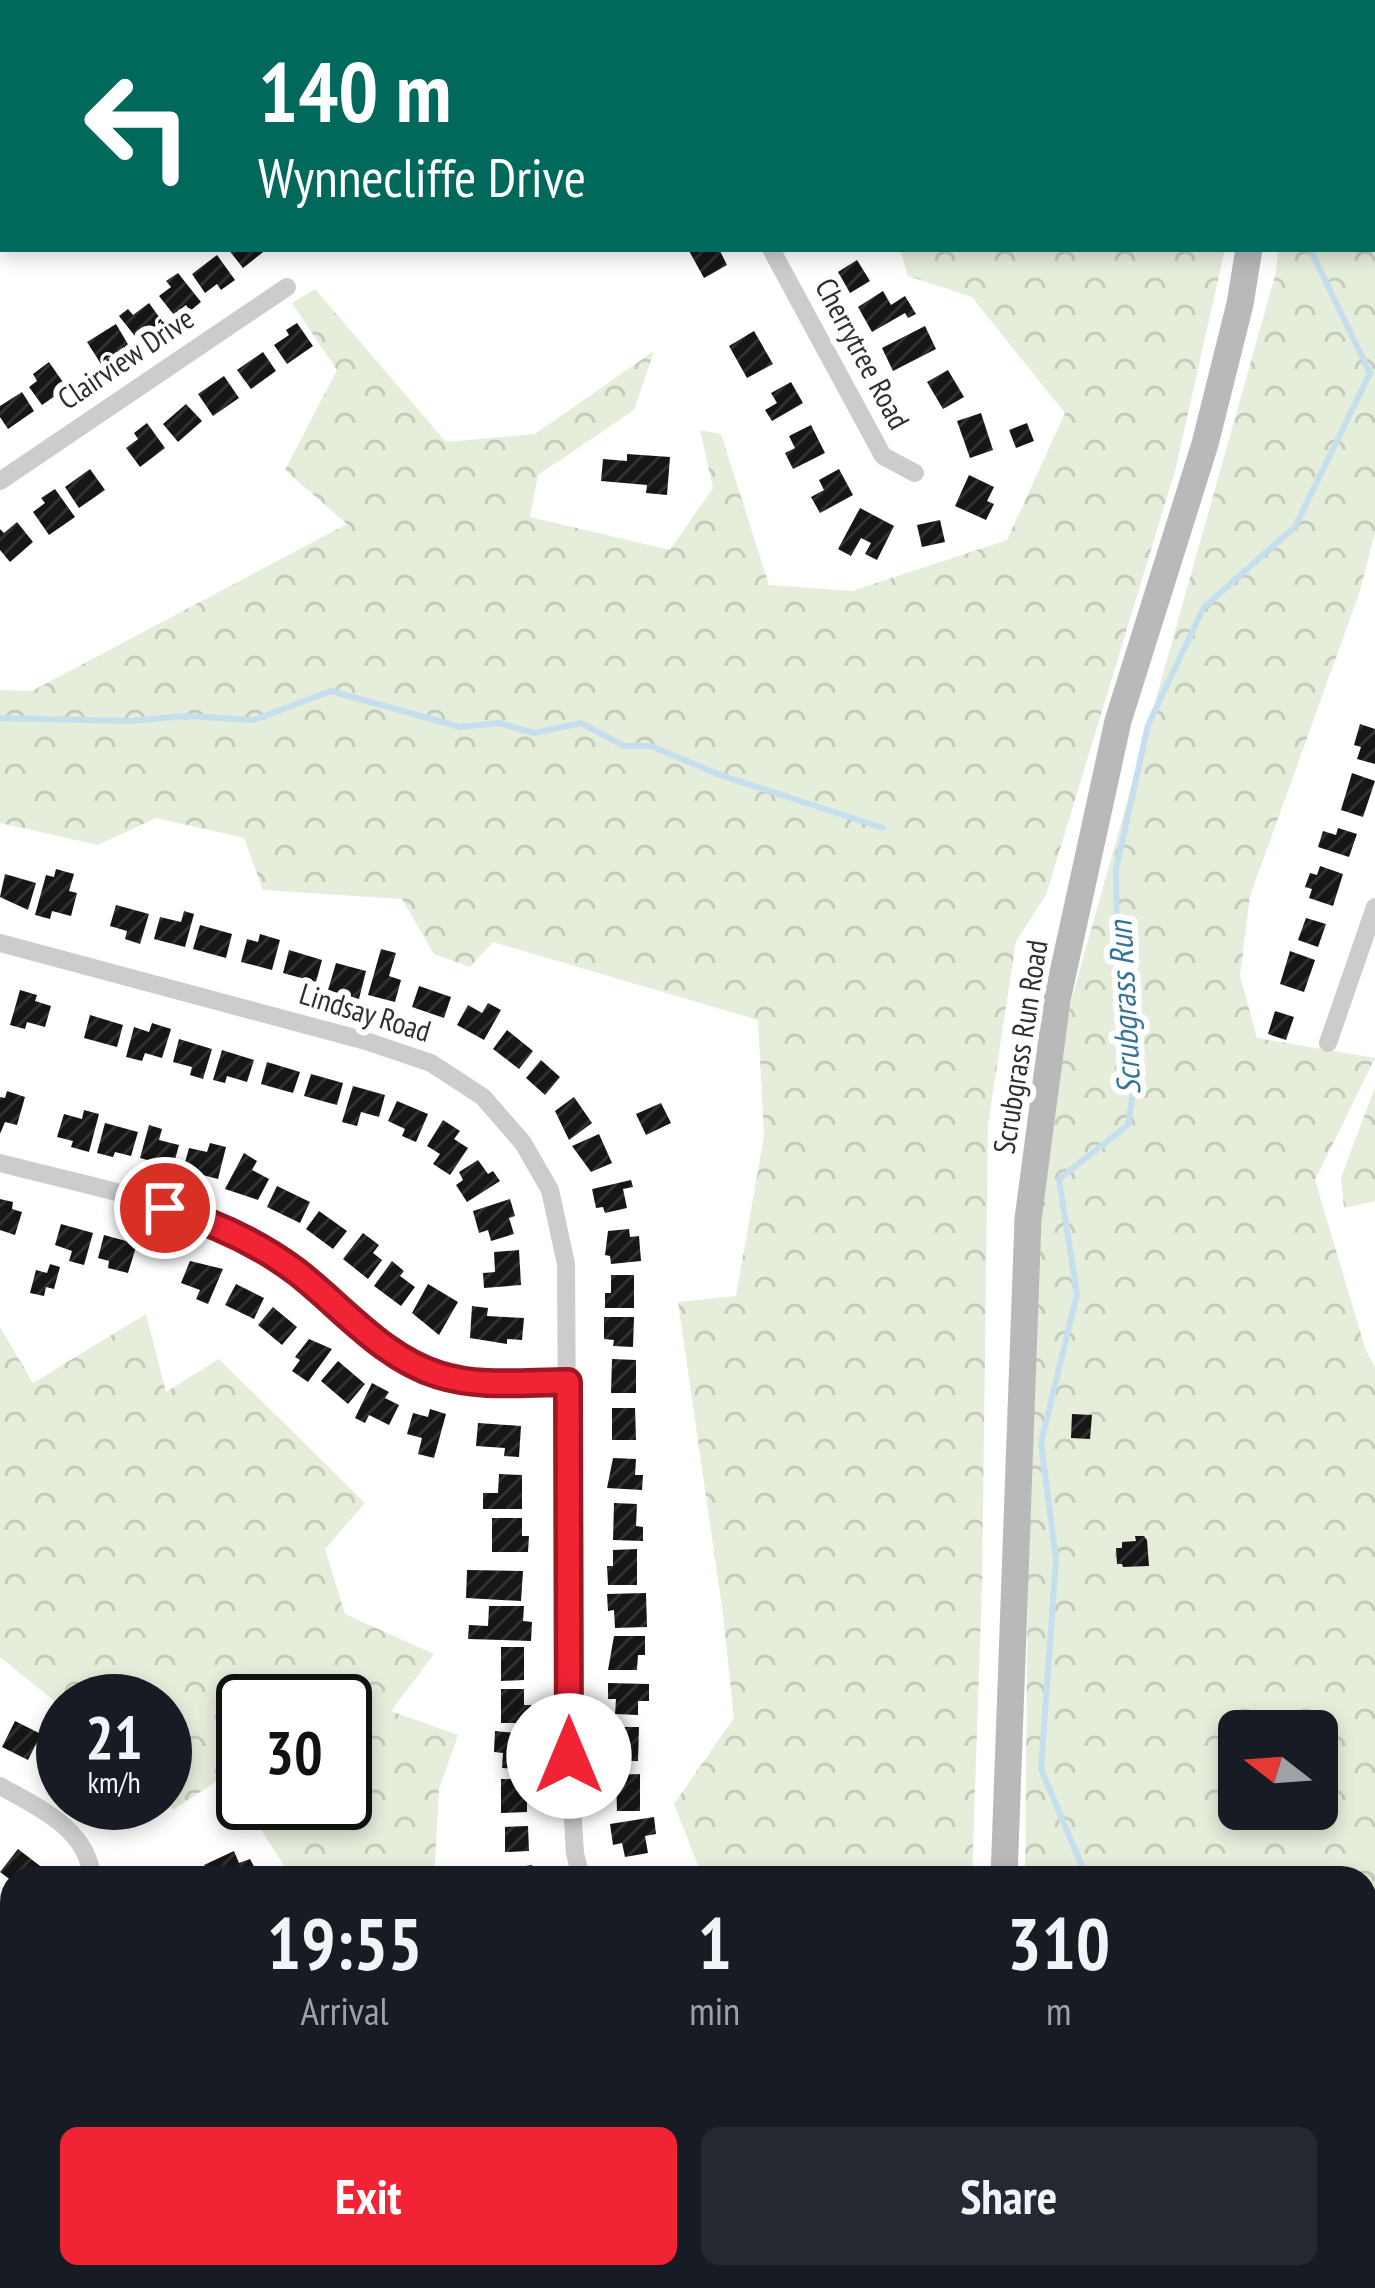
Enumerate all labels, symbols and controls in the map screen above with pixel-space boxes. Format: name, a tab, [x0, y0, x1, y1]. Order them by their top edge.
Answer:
text: 140 m	[258, 36, 451, 145]
icon: left	[60, 48, 216, 204]
text: Wynnecliffe Drive	[258, 142, 586, 212]
street label: Cherrytree Road	[807, 271, 919, 436]
street label: Clairview Drive	[50, 298, 201, 417]
water label: Scrubgrass Run	[1097, 919, 1150, 1096]
street label: Scrubgrass Run Road	[983, 937, 1056, 1156]
street label: Lindsay Road	[295, 973, 436, 1050]
pin	[114, 1157, 216, 1259]
icon: arrive	[132, 1175, 198, 1241]
speed limit sign: 30	[216, 1674, 372, 1830]
position arrow	[506, 1693, 632, 1819]
text: 21	[85, 1698, 143, 1776]
north arrow	[1218, 1710, 1338, 1830]
map controls	[1218, 1710, 1338, 1830]
text: km/h	[87, 1762, 141, 1801]
text: 19:55	[267, 1896, 423, 1989]
text: 1	[698, 1896, 732, 1989]
text: 310	[1007, 1896, 1110, 1989]
text: Arrival	[301, 1985, 389, 2036]
text: min	[689, 1985, 740, 2036]
text: m	[1046, 1985, 1071, 2036]
button: Exit	[60, 2127, 677, 2265]
button: Share	[701, 2127, 1317, 2265]

